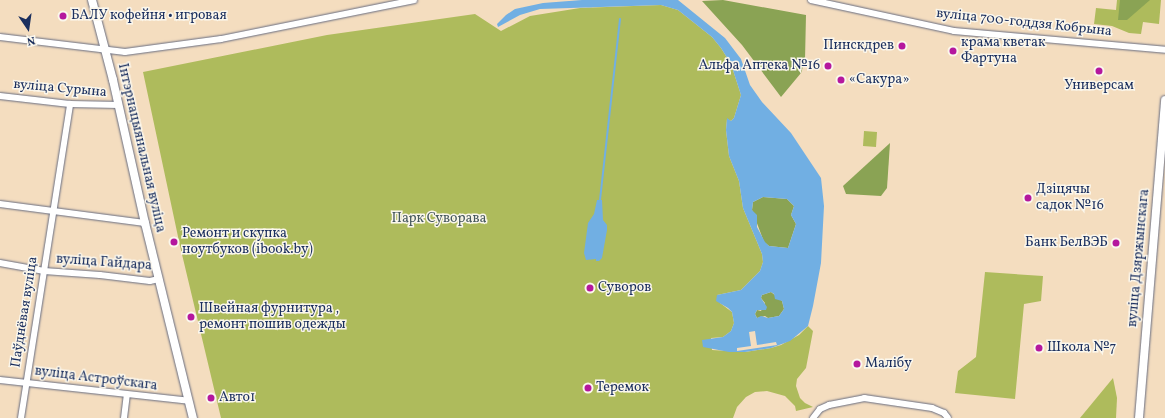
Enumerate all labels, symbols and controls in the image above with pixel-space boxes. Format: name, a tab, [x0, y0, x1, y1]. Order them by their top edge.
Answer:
street label: вуліца 700-годдзя Кобрына	[935, 5, 1113, 41]
north arrow	[8, 8, 48, 48]
place label: БАЛУ кофейня • игровая	[71, 8, 228, 24]
marker: БАЛУ кофейня • игровая	[58, 11, 68, 21]
text: N	[25, 32, 36, 48]
place label: крама кветак Фартуна	[961, 35, 1045, 68]
place label: Пинскдрев	[823, 38, 894, 54]
marker: Пинскдрев	[897, 41, 907, 51]
marker: крама кветак Фартуна	[948, 46, 958, 56]
place label: Альфа Аптека №16	[698, 58, 820, 74]
marker: Альфа Аптека №16	[823, 61, 833, 71]
street label: Інтэрнацыянальная вуліца	[113, 62, 169, 234]
marker: Универсам	[1094, 66, 1104, 76]
place label: «Сакура»	[849, 72, 909, 88]
marker: «Сакура»	[836, 75, 846, 85]
street label: вуліца Сурына	[13, 77, 107, 101]
place label: Универсам	[1064, 78, 1134, 94]
place label: Дзіцячы садок №16	[1036, 182, 1104, 214]
street label: вуліца Дзяржынскага	[1125, 188, 1153, 328]
marker: Дзіцячы садок №16	[1023, 193, 1033, 203]
park label: Парк Суворава	[392, 211, 486, 227]
place label: Ремонт и скупка ноутбуков (ibook.by)	[182, 226, 313, 258]
place label: Банк БелВЭБ	[1025, 235, 1108, 251]
marker: Ремонт и скупка ноутбуков (ibook.by)	[169, 237, 179, 247]
marker: Банк БелВЭБ	[1111, 238, 1121, 248]
street label: вуліца Гайдара	[56, 251, 152, 275]
street label: Паўднёвая вуліца	[8, 255, 42, 369]
place label: Суворов	[598, 280, 651, 296]
marker: Суворов	[585, 283, 595, 293]
place label: Швейная фурнитура , ремонт пошив одежды	[199, 301, 346, 334]
marker: Швейная фурнитура , ремонт пошив одежды	[186, 312, 196, 322]
place label: Школа №7	[1047, 340, 1116, 356]
marker: Школа №7	[1034, 343, 1044, 353]
place label: Малібу	[865, 356, 912, 372]
marker: Малібу	[852, 359, 862, 369]
street label: вуліца Астроўскага	[34, 363, 158, 395]
place label: Теремок	[596, 380, 649, 396]
marker: Теремок	[583, 383, 593, 393]
place label: Авто1	[219, 390, 255, 406]
marker: Авто1	[206, 393, 216, 403]

